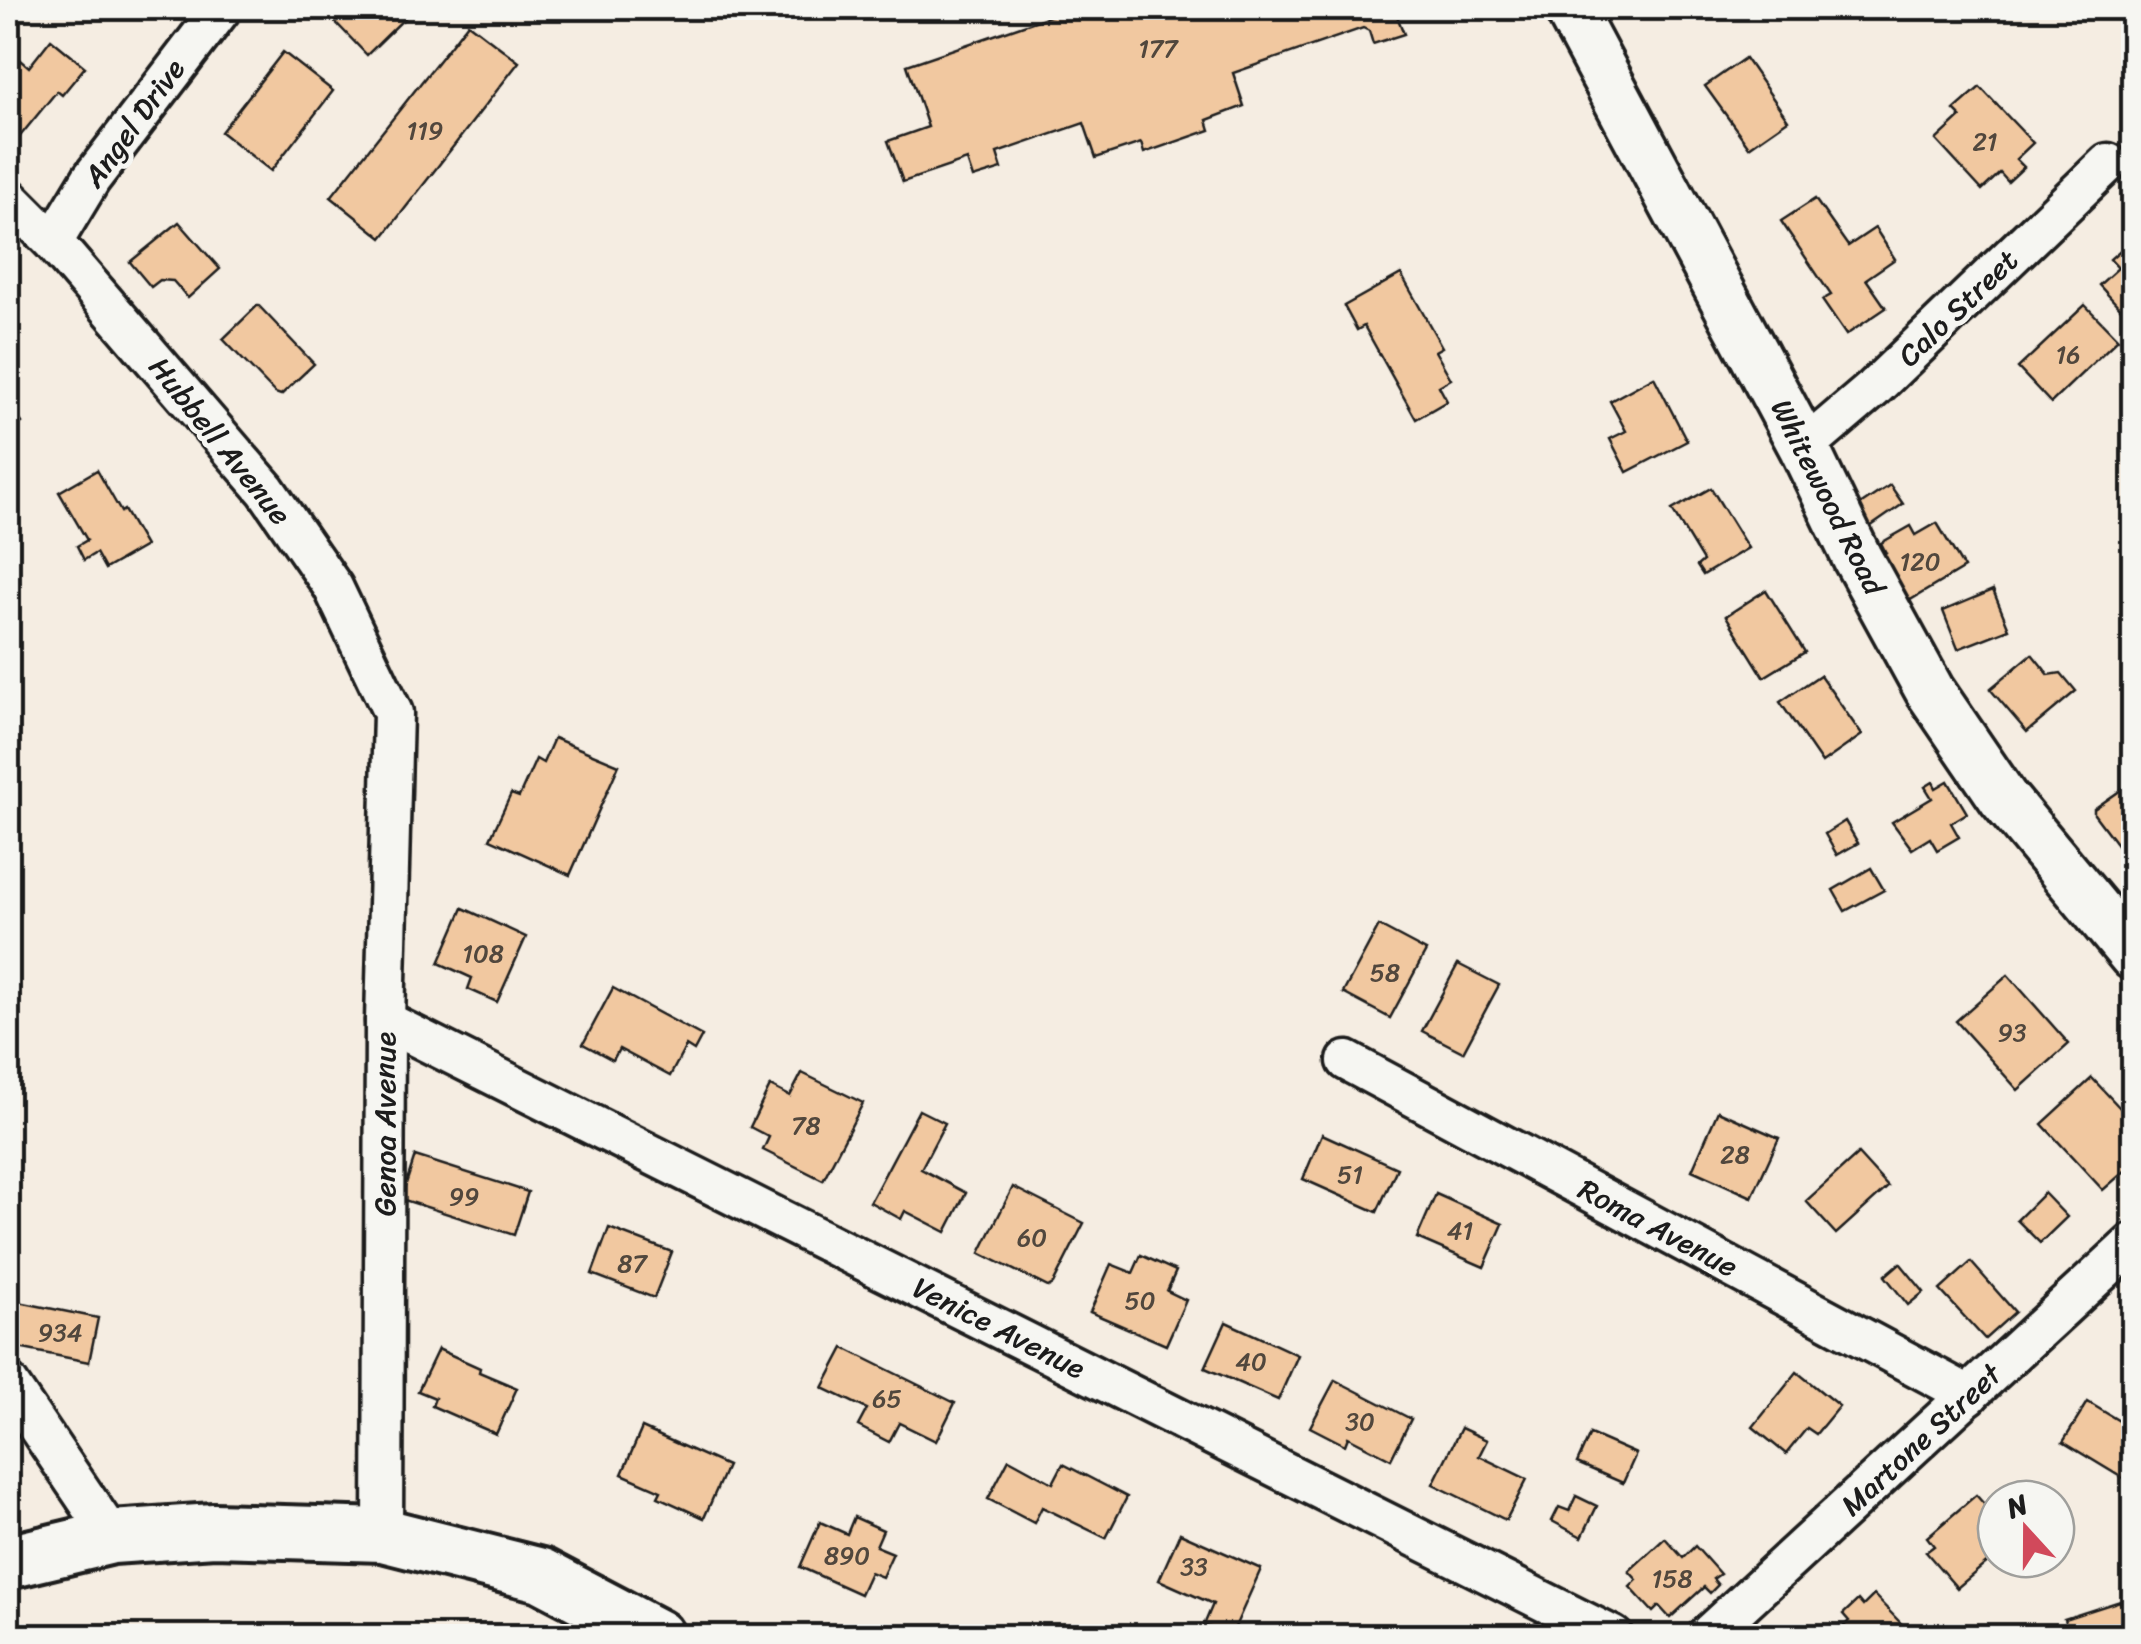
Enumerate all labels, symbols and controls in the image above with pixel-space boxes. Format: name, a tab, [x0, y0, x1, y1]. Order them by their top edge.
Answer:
house number: 177	[1138, 26, 1179, 71]
street label: Angel Drive	[68, 47, 200, 200]
house number: 119	[407, 108, 443, 153]
house number: 21	[1972, 119, 1998, 164]
street label: Calo Street	[1884, 236, 2032, 380]
house number: 16	[2056, 332, 2080, 377]
street label: Hubbell Avenue	[134, 344, 306, 538]
street label: Whitewood Road	[1755, 389, 1902, 607]
house number: 120	[1900, 539, 1940, 584]
house number: 108	[462, 931, 504, 976]
house number: 58	[1370, 950, 1400, 995]
house number: 93	[1997, 1010, 2027, 1055]
street label: Genoa Avenue	[358, 1032, 412, 1216]
house number: 78	[791, 1103, 821, 1148]
house number: 28	[1720, 1132, 1750, 1177]
house number: 51	[1337, 1152, 1363, 1197]
street label: Roma Avenue	[1568, 1163, 1748, 1293]
house number: 99	[449, 1174, 479, 1219]
house number: 41	[1447, 1208, 1473, 1253]
house number: 60	[1017, 1215, 1047, 1260]
house number: 87	[617, 1241, 648, 1286]
street label: Venice Avenue	[903, 1261, 1095, 1395]
house number: 50	[1124, 1278, 1156, 1323]
house number: 934	[38, 1310, 82, 1355]
house number: 40	[1235, 1339, 1267, 1384]
street label: Martone Street	[1827, 1349, 2016, 1530]
house number: 65	[872, 1376, 902, 1421]
house number: 30	[1345, 1399, 1375, 1444]
north arrow	[1976, 1479, 2076, 1579]
text: N	[1998, 1480, 2036, 1533]
house number: 890	[824, 1533, 870, 1578]
house number: 33	[1180, 1544, 1208, 1589]
house number: 158	[1651, 1556, 1693, 1601]

